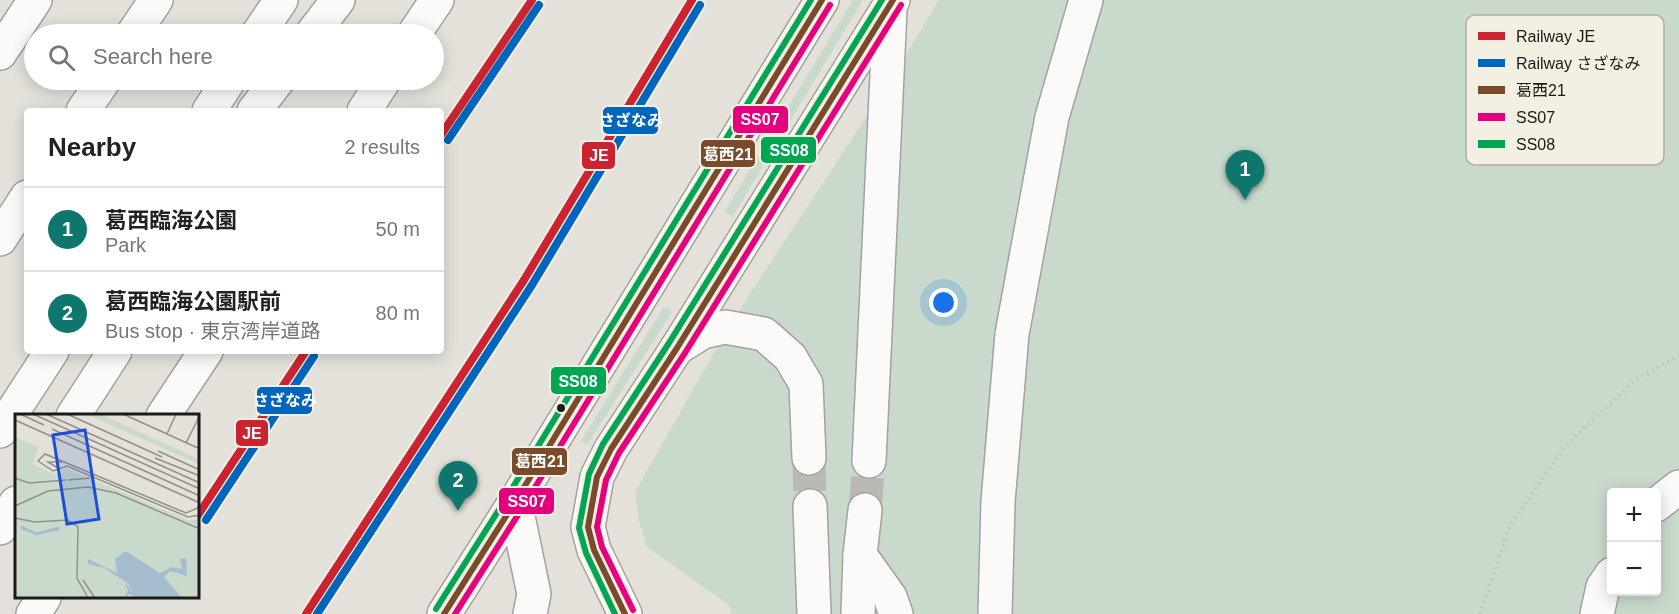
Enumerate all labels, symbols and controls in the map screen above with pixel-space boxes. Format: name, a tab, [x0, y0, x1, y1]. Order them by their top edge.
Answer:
legend	[1466, 15, 1664, 165]
search box	[24, 24, 444, 90]
text: Railway JE	[1516, 28, 1595, 45]
icon: search	[45, 41, 78, 74]
text: Search here	[93, 44, 213, 69]
text: Railway さざなみ	[1516, 55, 1640, 72]
text: 葛西21	[1516, 82, 1566, 99]
line badge: SS07	[732, 105, 789, 134]
line badge: さざなみ	[602, 106, 659, 135]
text: SS07	[1516, 109, 1555, 126]
text: SS07	[740, 111, 780, 128]
text: さざなみ	[599, 112, 663, 129]
text: Nearby	[48, 132, 136, 162]
text: 2 results	[344, 136, 420, 158]
line badge: SS08	[760, 136, 817, 164]
text: SS08	[1516, 136, 1555, 153]
line badge: 葛西21	[700, 139, 756, 168]
line badge: JE	[581, 141, 616, 170]
text: SS08	[769, 142, 809, 159]
text: 葛西21	[703, 146, 753, 163]
text: JE	[589, 147, 609, 164]
pin: 1	[1226, 150, 1264, 200]
text: 葛西臨海公園	[105, 208, 237, 233]
text: 1	[62, 218, 73, 240]
text: 50 m	[376, 218, 420, 240]
text: Park	[105, 234, 146, 256]
your location	[929, 288, 958, 317]
text: 葛西臨海公園駅前	[105, 289, 281, 314]
text: 2	[62, 302, 73, 324]
text: 80 m	[376, 302, 420, 324]
text: Bus stop · 東京湾岸道路	[105, 320, 321, 342]
line badge: SS08	[550, 366, 607, 395]
text: SS08	[558, 373, 598, 390]
line badge: さざなみ	[256, 386, 313, 415]
text: さざなみ	[253, 392, 317, 409]
unlabelled marker	[555, 402, 567, 414]
inset map	[15, 414, 200, 599]
line badge: JE	[235, 419, 269, 447]
text: JE	[242, 425, 262, 442]
line badge: 葛西21	[511, 447, 568, 476]
text: 葛西21	[515, 453, 565, 470]
pin: 2	[438, 462, 478, 511]
line badge: SS07	[498, 487, 555, 515]
map controls	[1607, 488, 1661, 596]
button: +	[1607, 488, 1661, 542]
text: SS07	[507, 493, 547, 510]
button: −	[1607, 542, 1661, 596]

